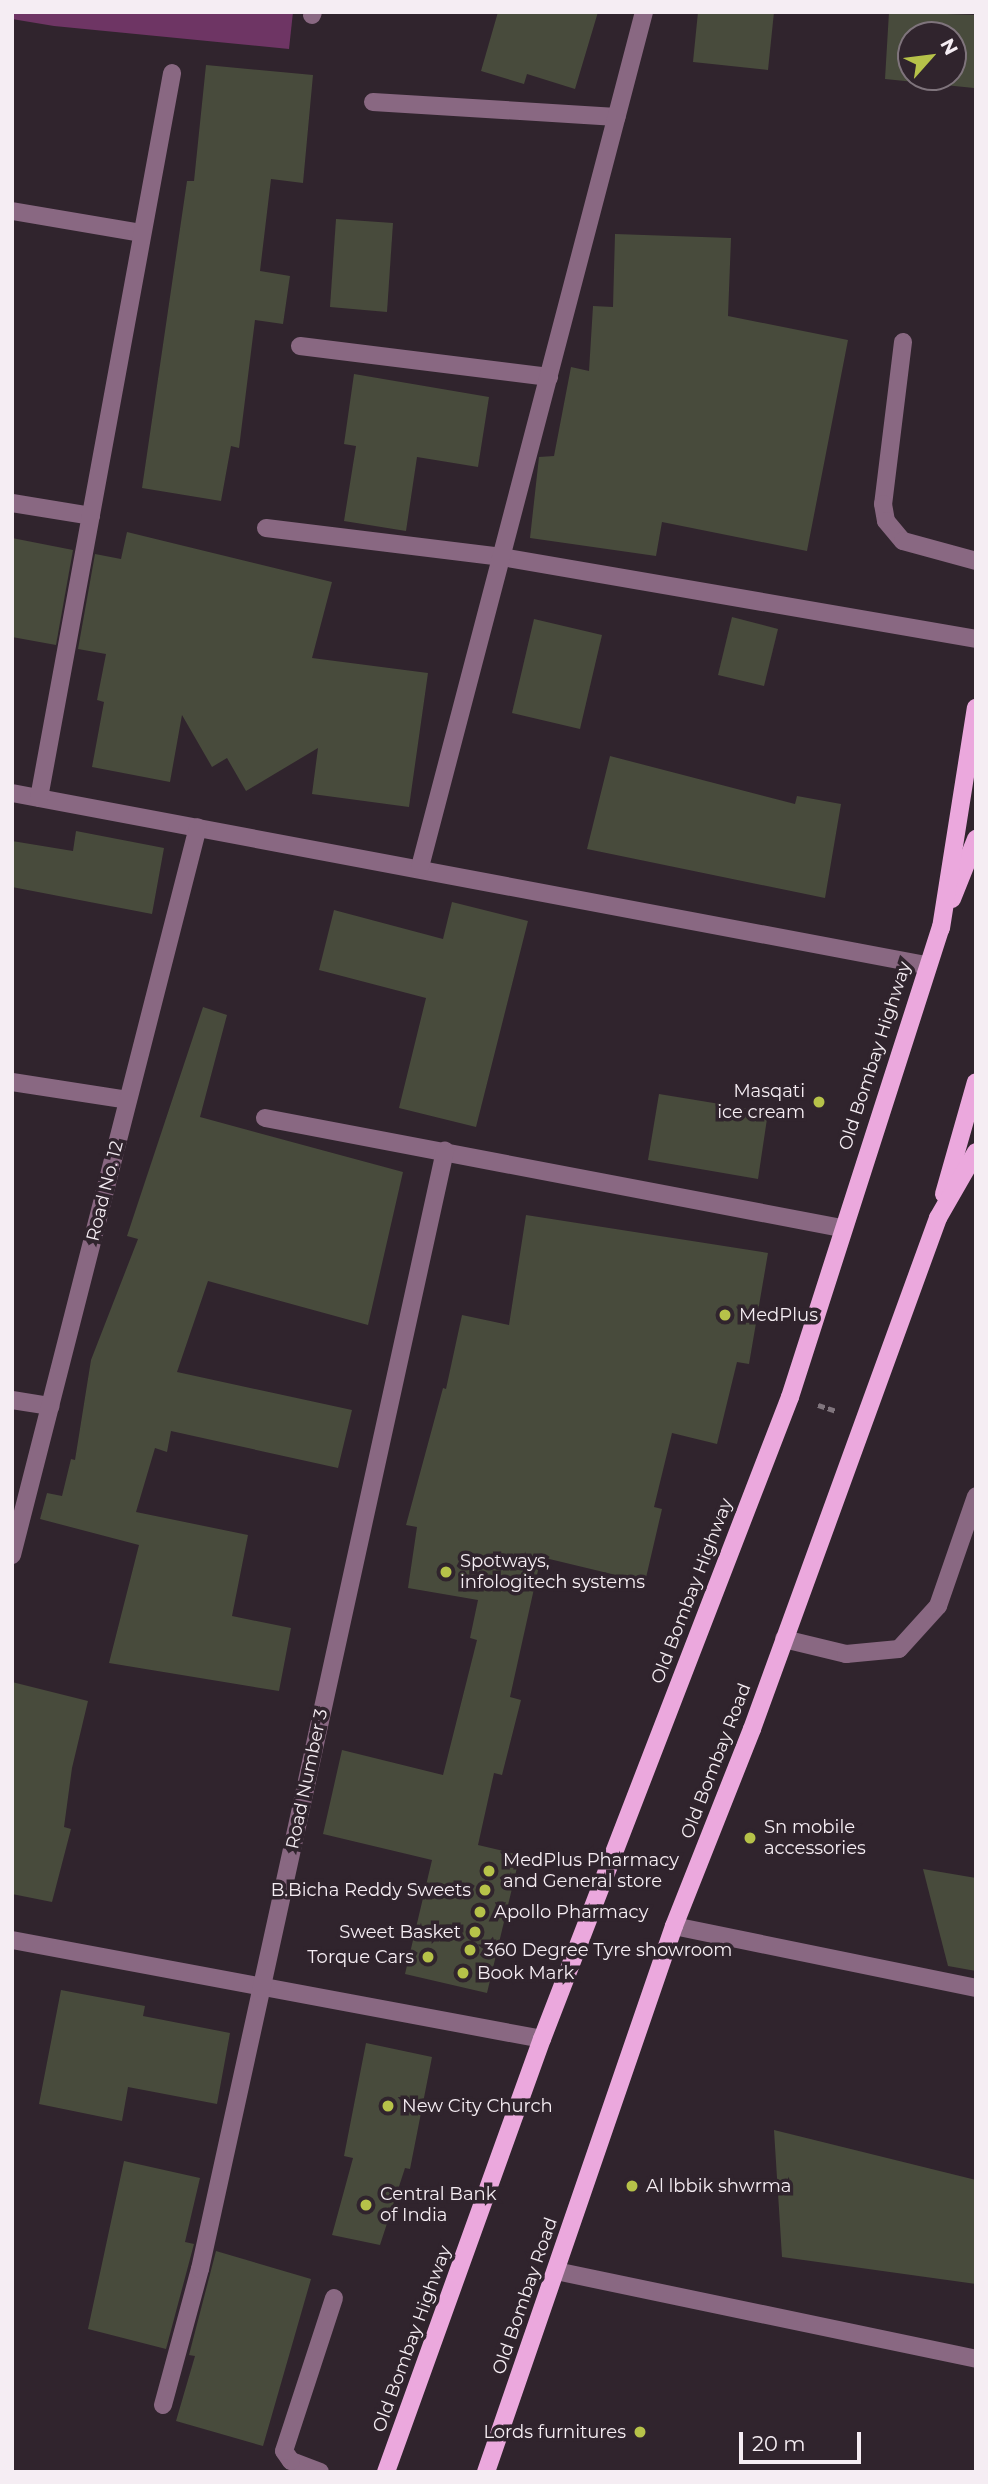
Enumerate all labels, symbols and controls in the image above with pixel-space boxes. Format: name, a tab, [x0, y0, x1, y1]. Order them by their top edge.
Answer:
north arrow	[897, 21, 967, 91]
text: N	[935, 35, 963, 59]
street label: Old Bombay Highway	[834, 959, 916, 1153]
place label: Masqati ice cream	[717, 1081, 805, 1124]
marker: Masqati ice cream	[811, 1094, 827, 1110]
street label: Road No. 12	[82, 1139, 128, 1243]
place label: MedPlus	[739, 1304, 818, 1326]
marker: MedPlus	[717, 1307, 733, 1323]
street label: Old Bombay Highway	[647, 1495, 737, 1687]
place label: Spotways, infologitech systems	[460, 1551, 645, 1594]
marker: Spotways, infologitech systems	[438, 1564, 454, 1580]
street label: Old Bombay Road	[676, 1680, 756, 1842]
street label: Road Number 3	[282, 1707, 332, 1851]
place label: Sn mobile accessories	[764, 1817, 866, 1860]
marker: Sn mobile accessories	[742, 1830, 758, 1846]
place label: MedPlus Pharmacy and General store	[503, 1850, 679, 1892]
marker: MedPlus Pharmacy and General store	[481, 1863, 497, 1879]
place label: B.Bicha Reddy Sweets	[271, 1879, 471, 1901]
marker: B.Bicha Reddy Sweets	[477, 1882, 493, 1898]
place label: Apollo Pharmacy	[494, 1901, 648, 1923]
marker: Apollo Pharmacy	[472, 1904, 488, 1920]
place label: Sweet Basket	[339, 1921, 461, 1943]
marker: Sweet Basket	[467, 1924, 483, 1940]
place label: 360 Degree Tyre showroom	[484, 1939, 732, 1961]
marker: 360 Degree Tyre showroom	[462, 1942, 478, 1958]
place label: Torque Cars	[307, 1946, 414, 1968]
marker: Torque Cars	[420, 1949, 436, 1965]
place label: Book Mark	[477, 1962, 574, 1984]
marker: Book Mark	[455, 1965, 471, 1981]
place label: New City Church	[402, 2095, 553, 2117]
marker: New City Church	[380, 2098, 396, 2114]
place label: Al lbbik shwrma	[646, 2175, 791, 2197]
marker: Al lbbik shwrma	[624, 2178, 640, 2194]
place label: Central Bank of India	[380, 2184, 496, 2226]
marker: Central Bank of India	[358, 2197, 374, 2213]
street label: Old Bombay Road	[488, 2215, 562, 2377]
street label: Old Bombay Highway	[368, 2243, 456, 2435]
scale bar	[743, 2418, 866, 2462]
place label: Lords furnitures	[483, 2421, 626, 2443]
marker: Lords furnitures	[632, 2424, 648, 2440]
text: 20 m	[752, 2431, 806, 2456]

